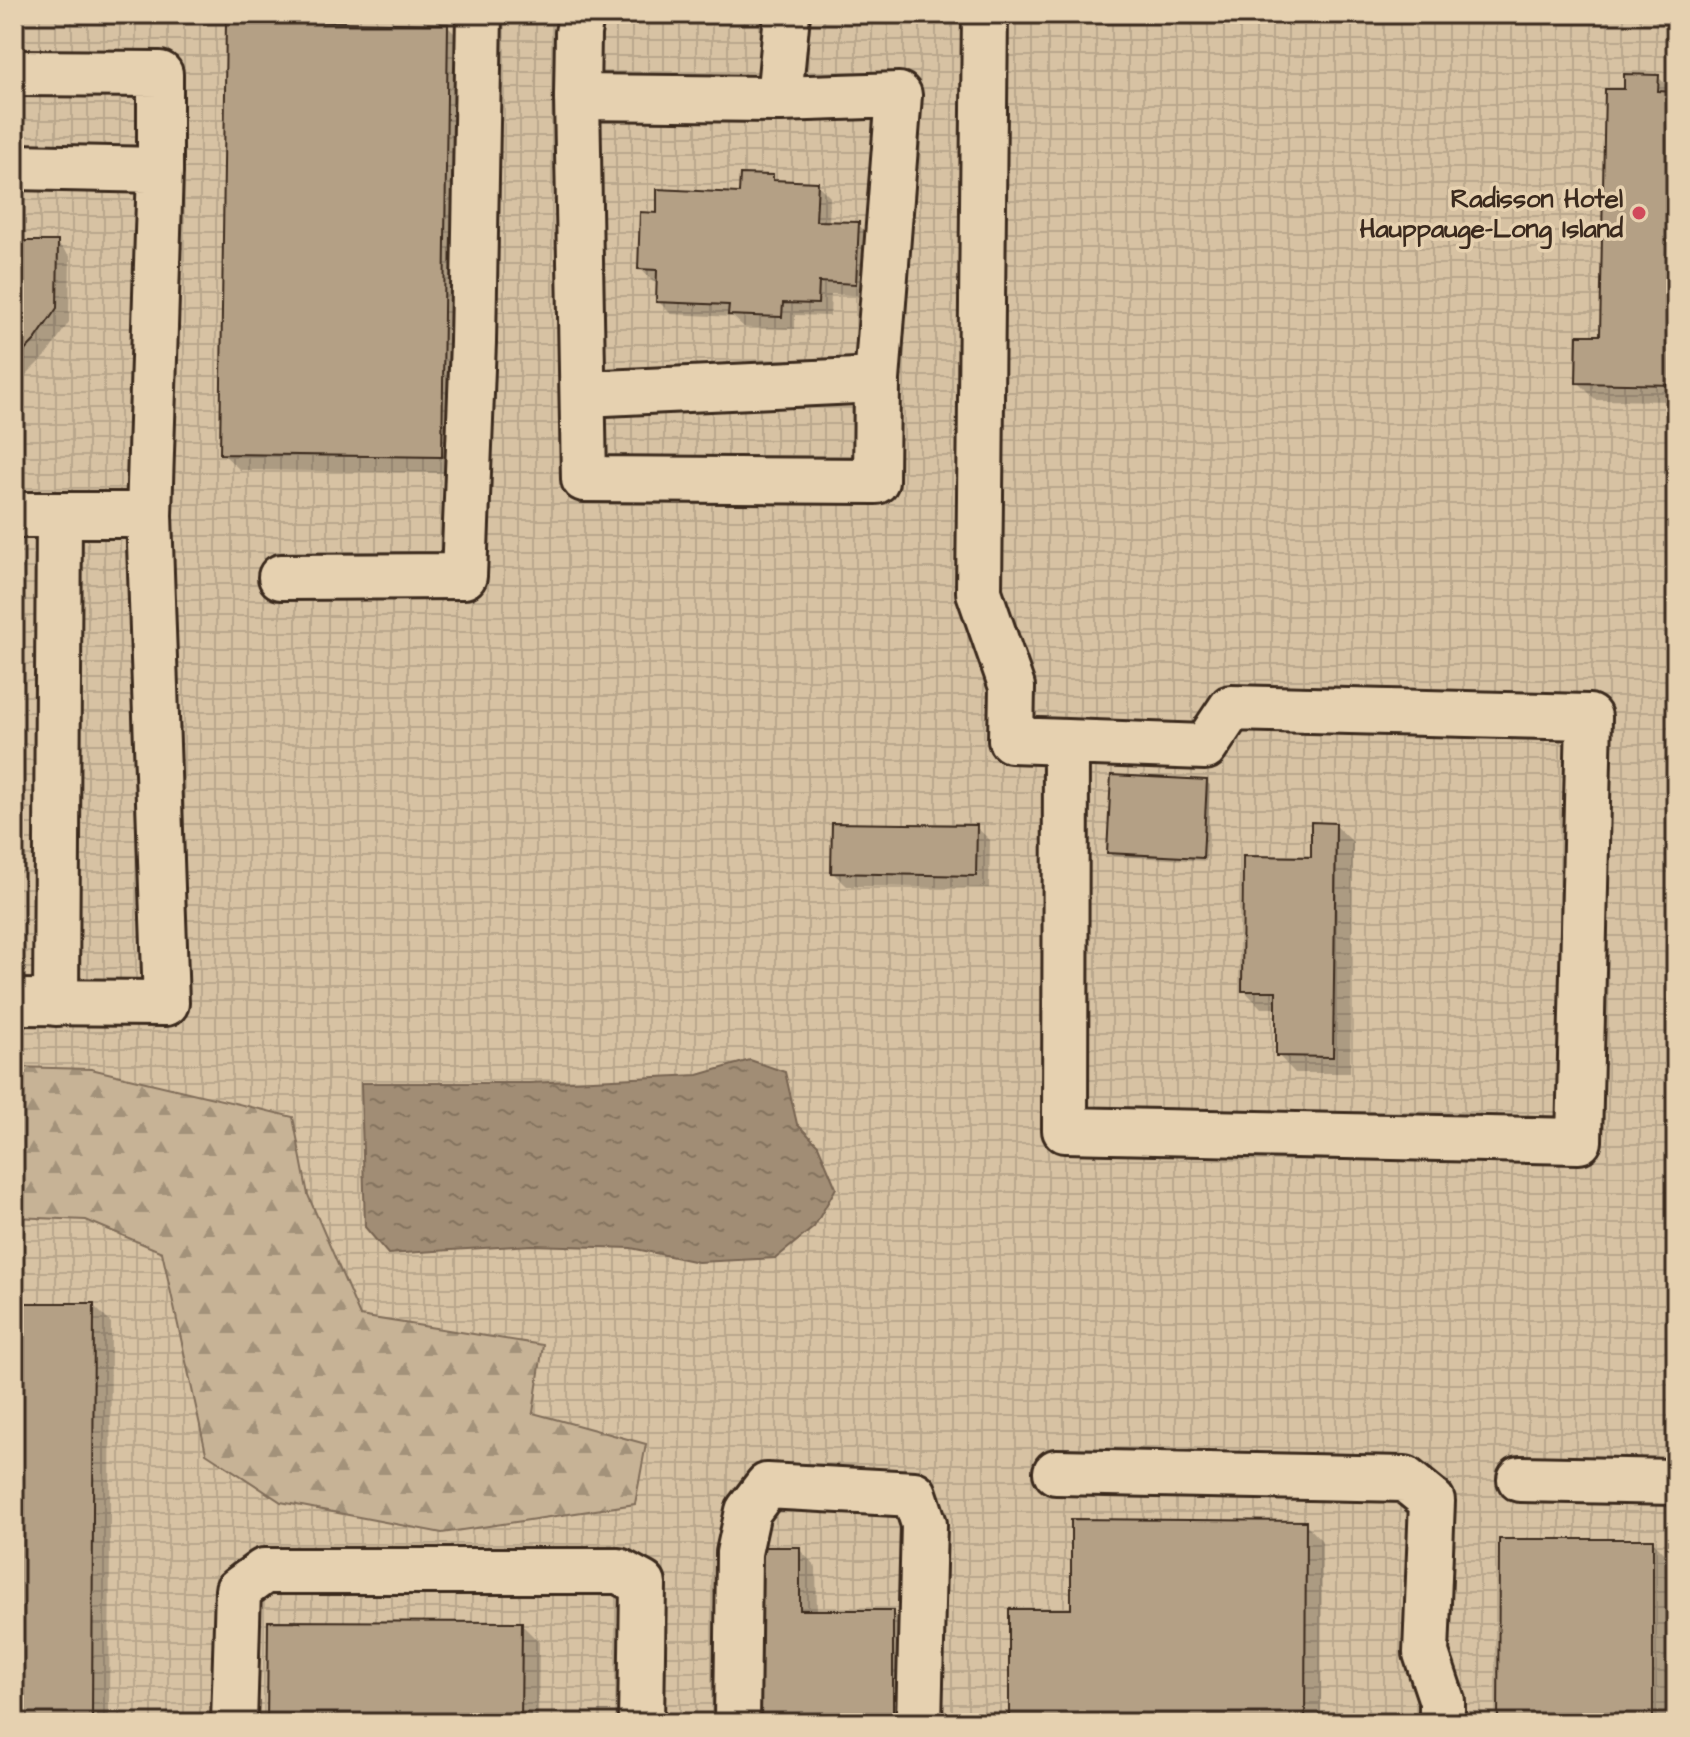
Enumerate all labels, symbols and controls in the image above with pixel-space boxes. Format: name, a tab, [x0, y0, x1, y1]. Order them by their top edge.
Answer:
place label: Radisson Hotel Hauppauge-Long Island	[1360, 181, 1624, 250]
marker: Radisson Hotel Hauppauge-Long Island	[1630, 204, 1648, 222]

